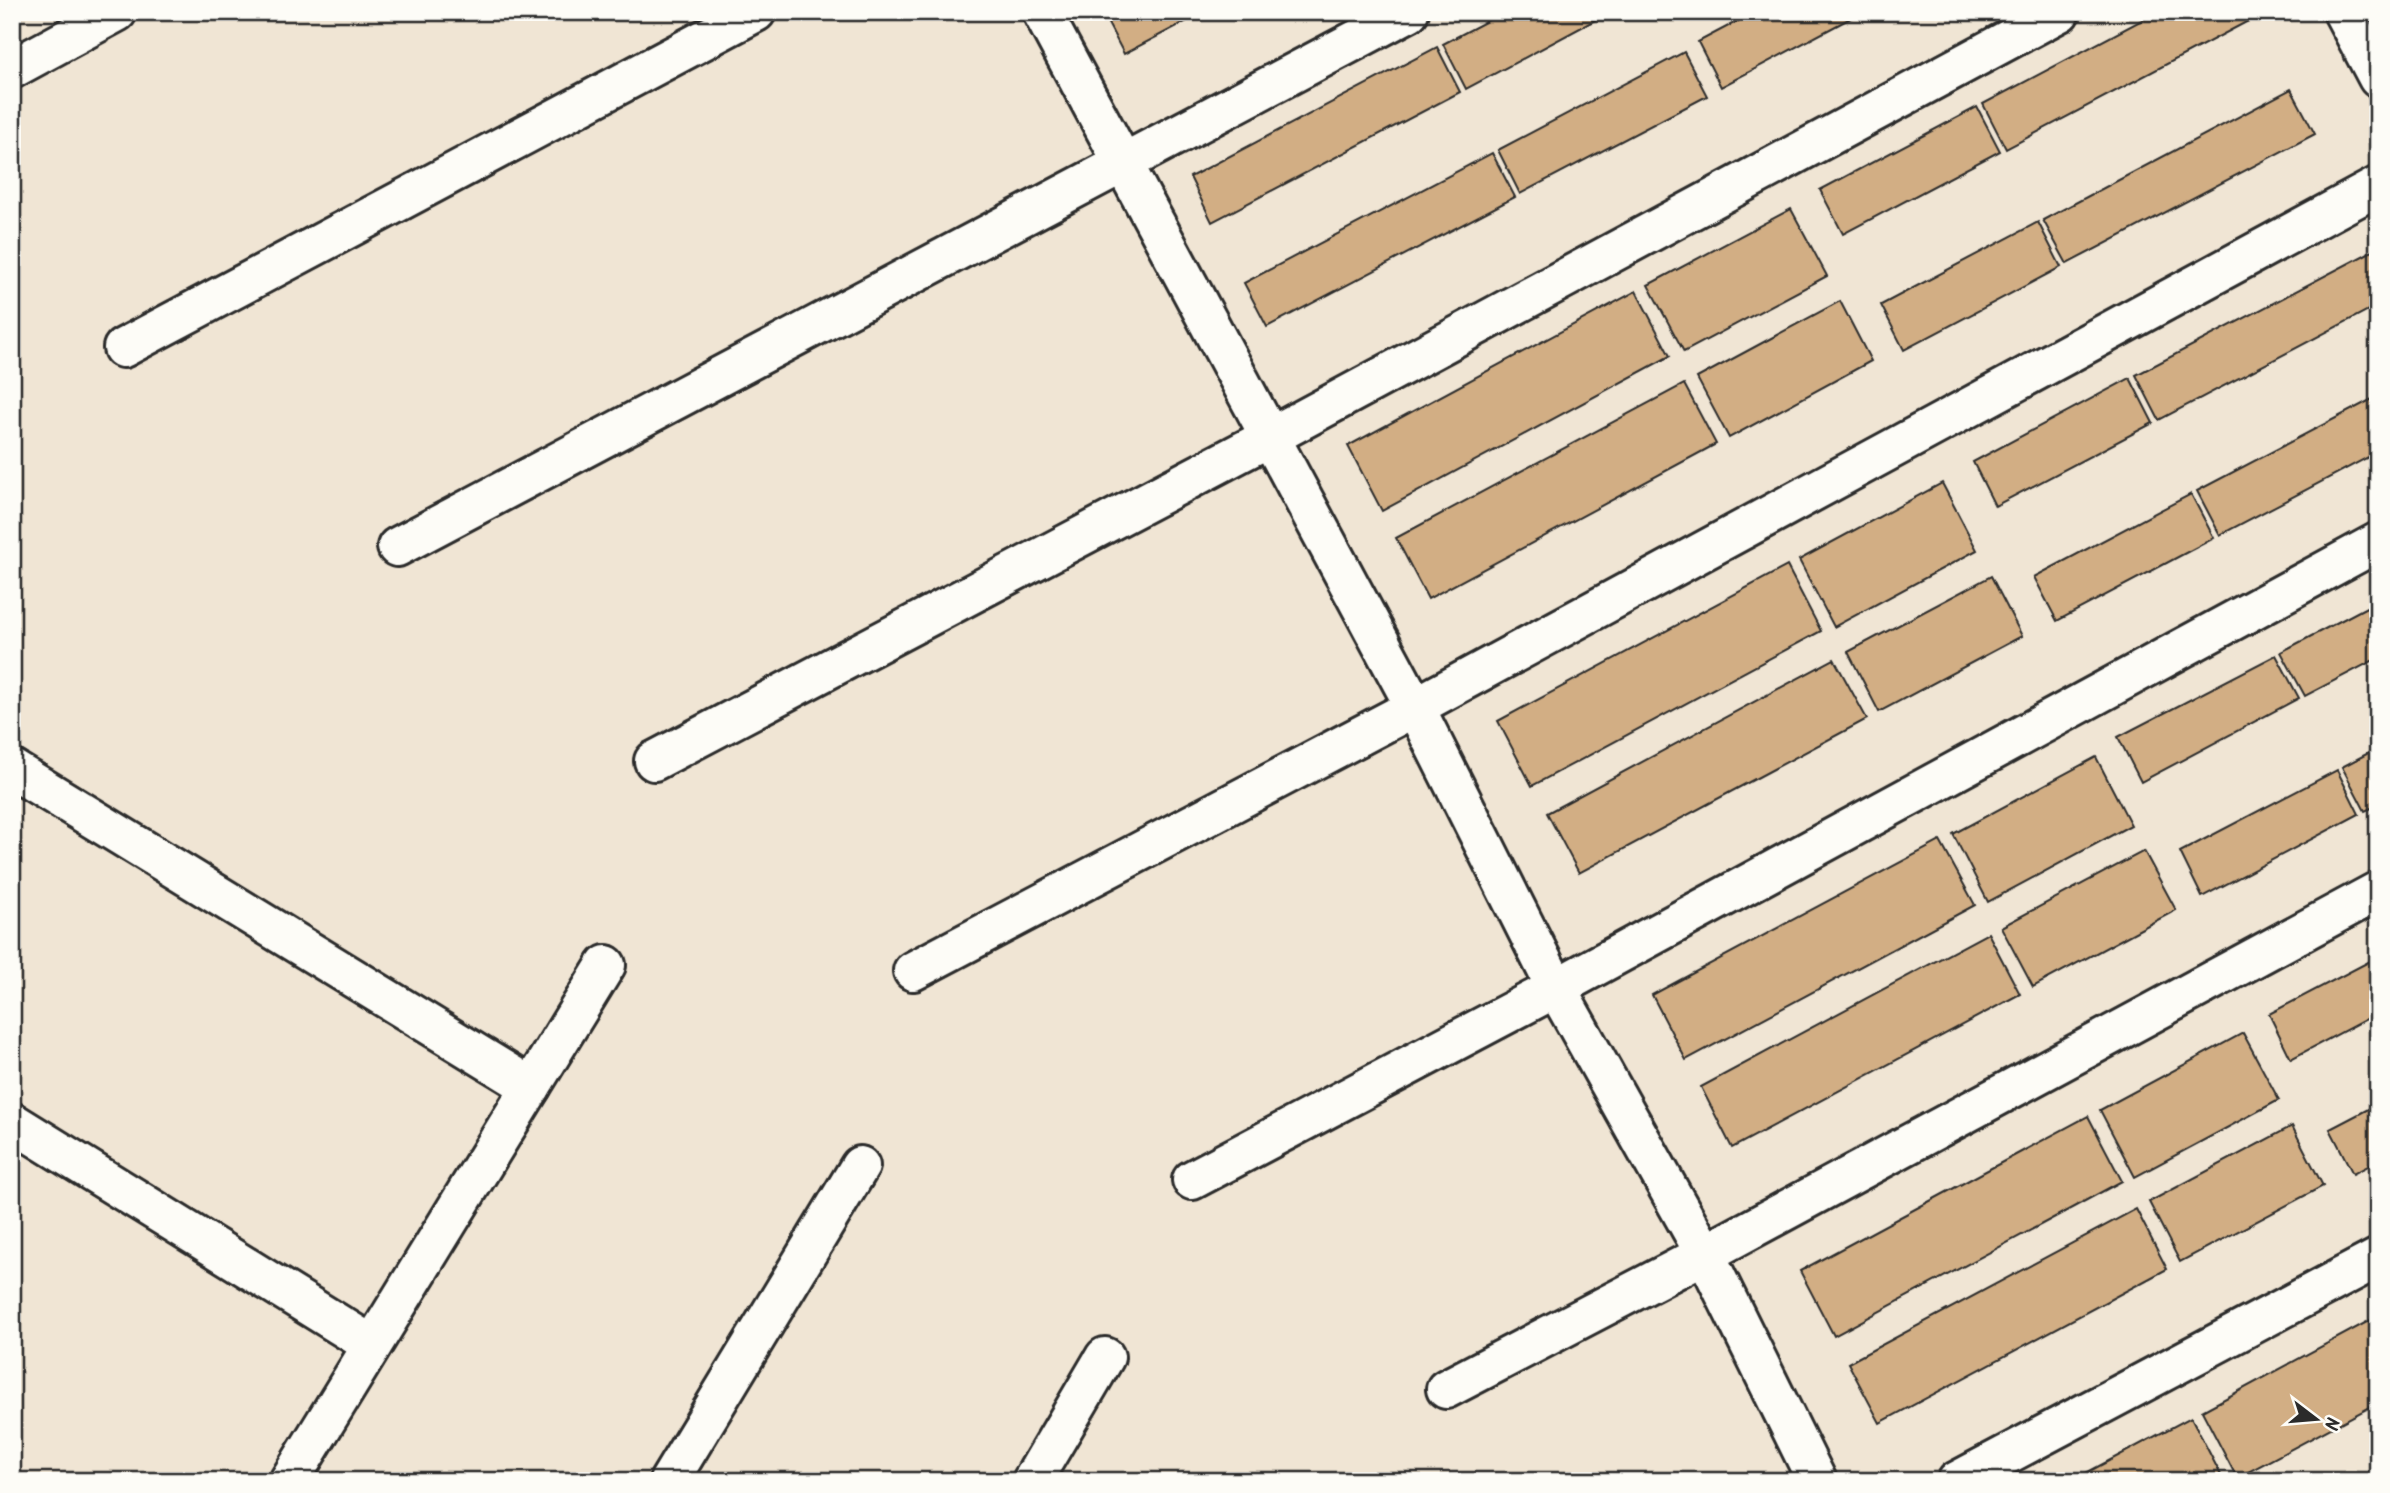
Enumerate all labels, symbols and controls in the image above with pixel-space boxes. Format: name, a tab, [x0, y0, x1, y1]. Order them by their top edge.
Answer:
north arrow	[2282, 1384, 2352, 1454]
text: N	[2314, 1413, 2346, 1433]

